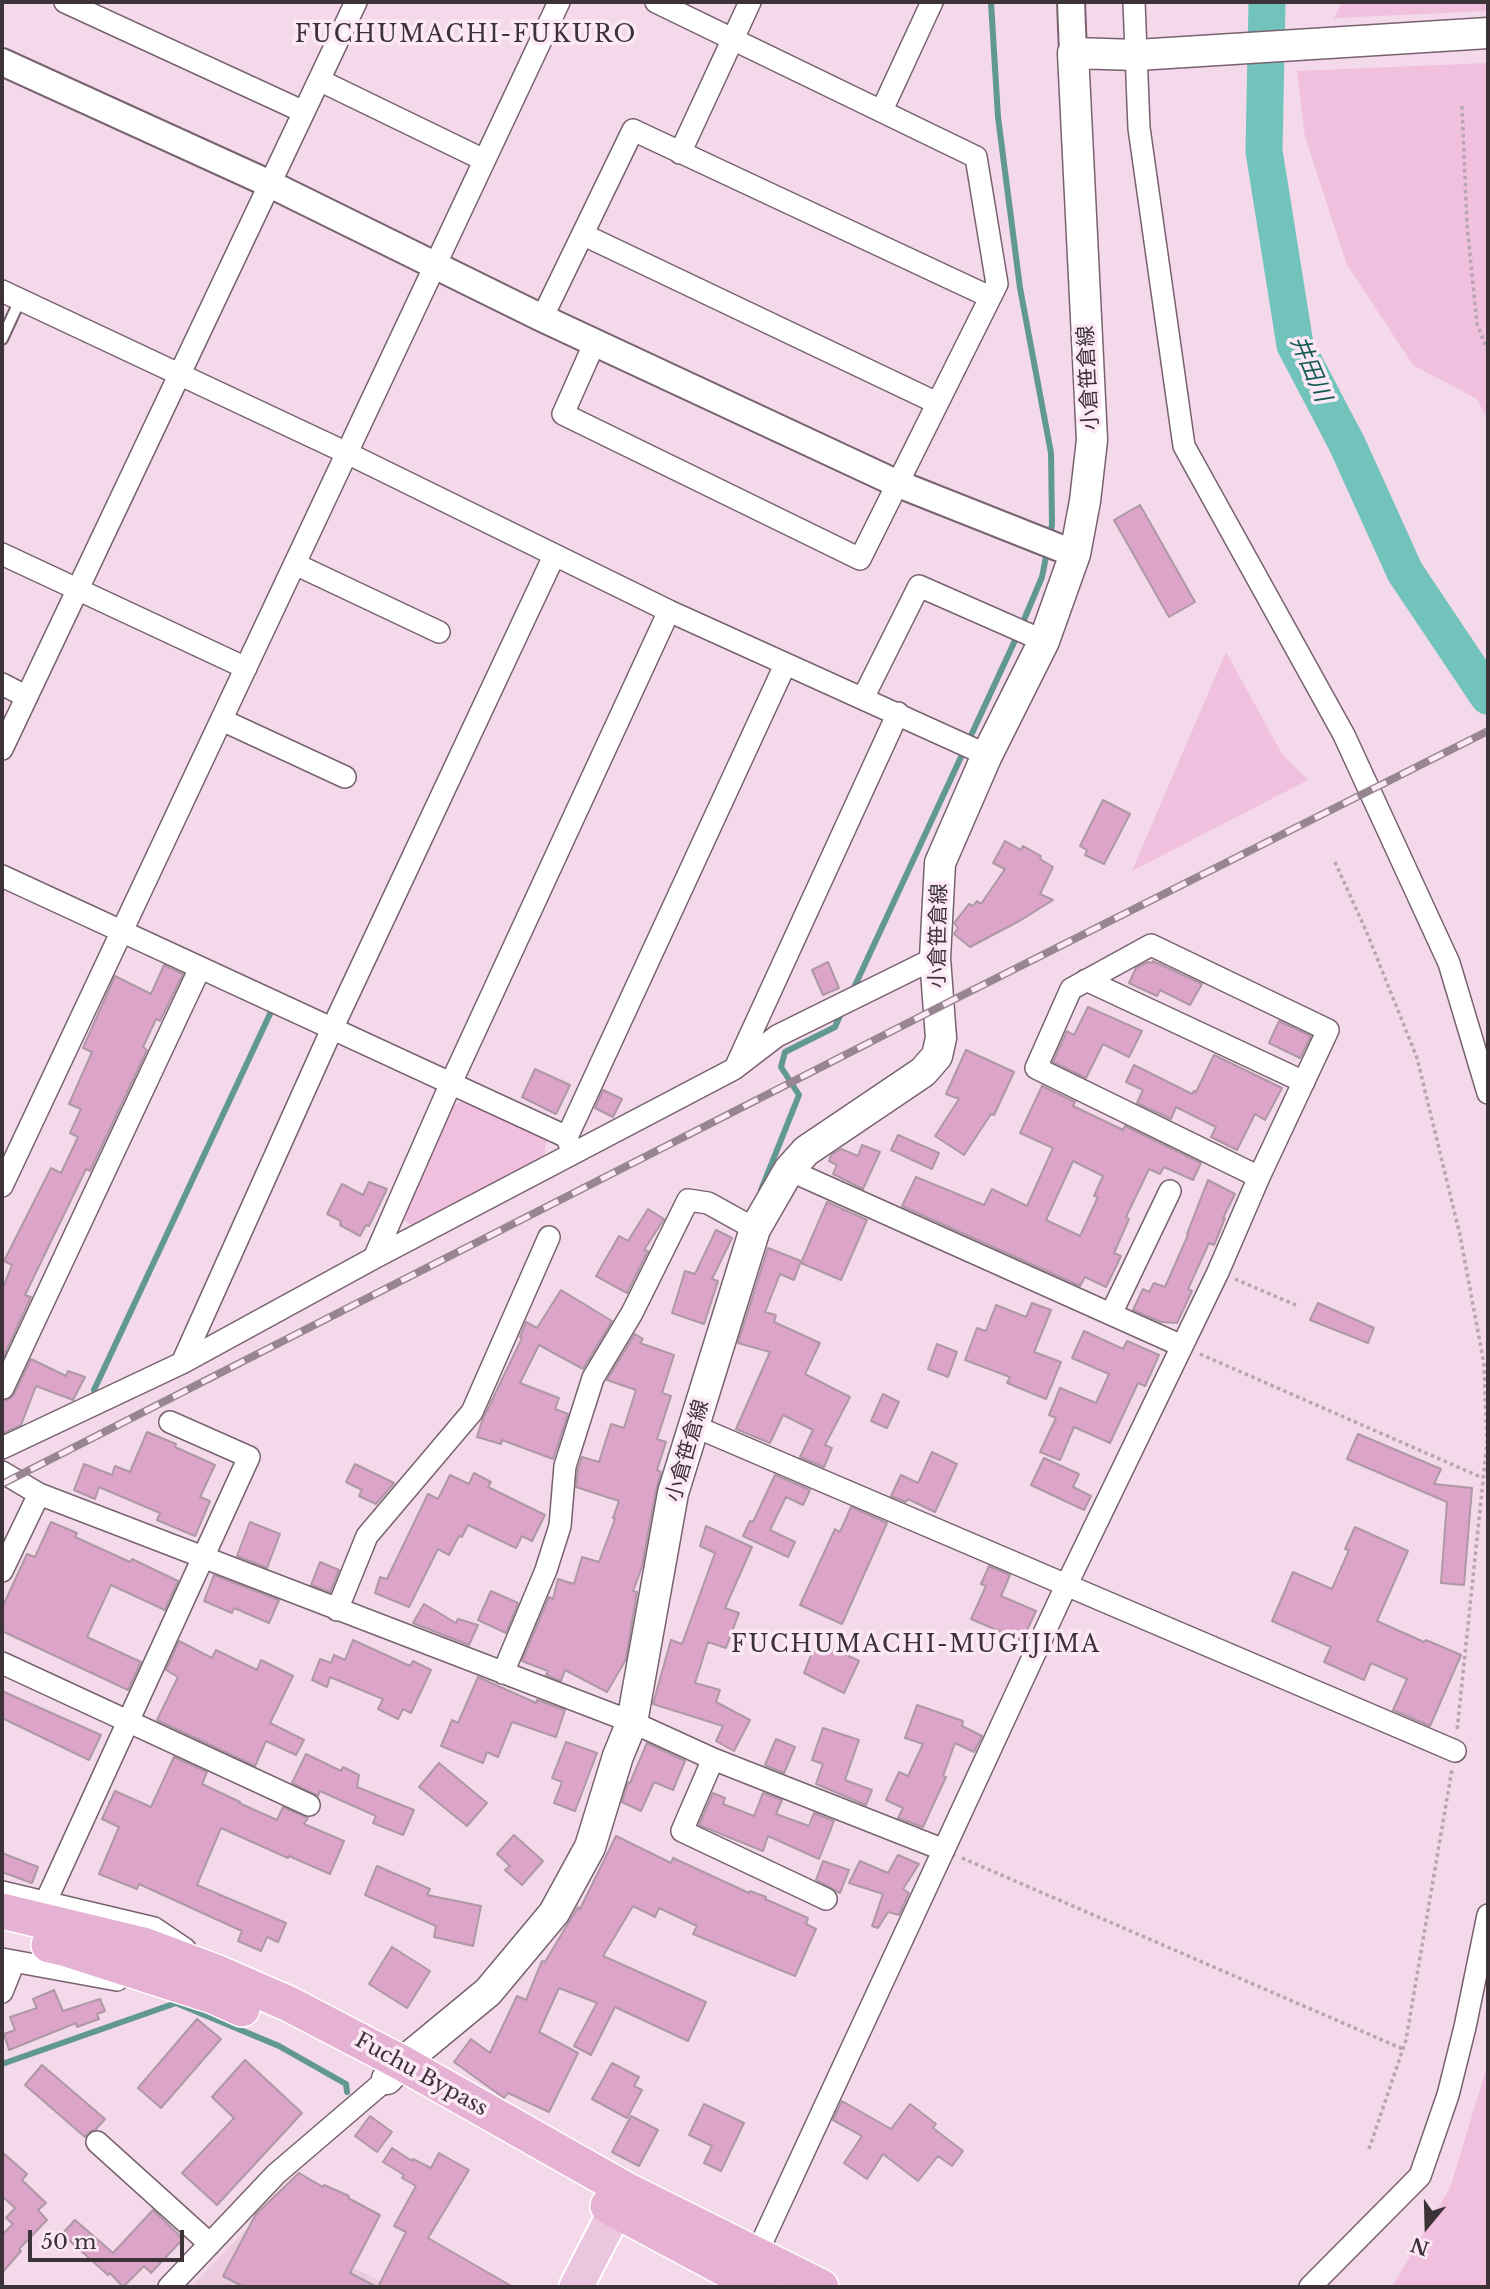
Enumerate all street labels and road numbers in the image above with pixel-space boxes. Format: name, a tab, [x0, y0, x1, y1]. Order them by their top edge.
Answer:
street label: 小倉笹倉線	[1074, 325, 1104, 431]
street label: 小倉笹倉線	[925, 883, 953, 989]
street label: 小倉笹倉線	[661, 1397, 715, 1505]
street label: Fuchu Bypass	[350, 2028, 492, 2122]

